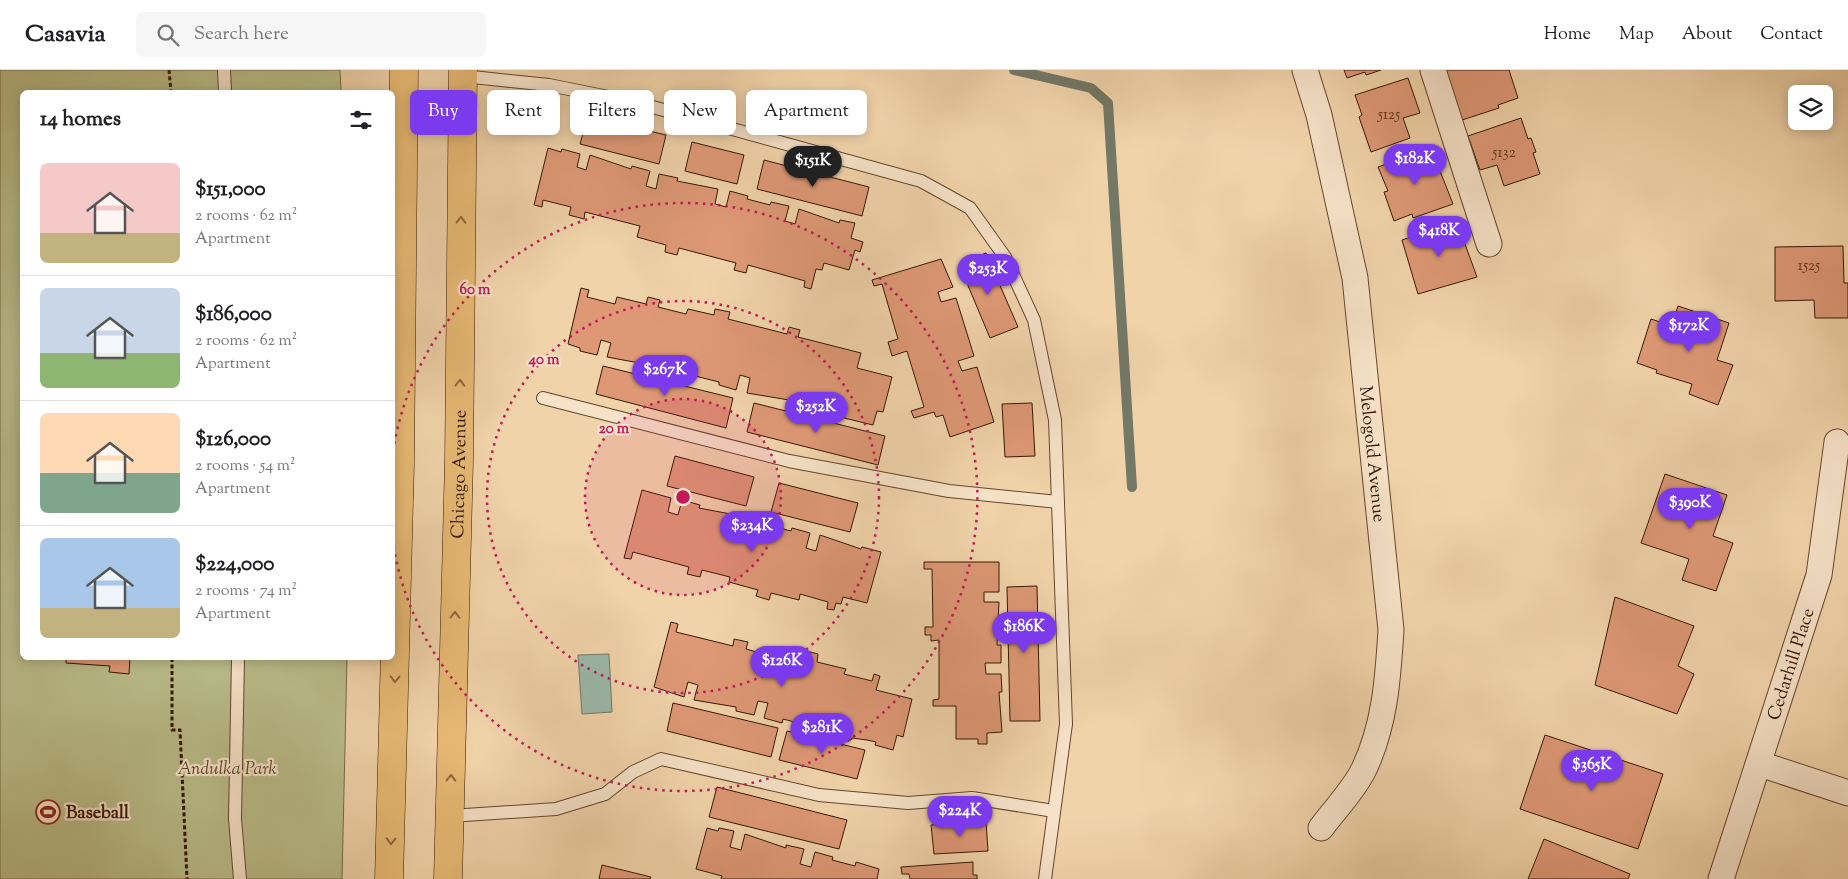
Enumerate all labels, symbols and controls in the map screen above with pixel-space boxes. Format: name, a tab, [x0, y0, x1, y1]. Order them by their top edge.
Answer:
search box	[136, 12, 486, 57]
text: Casavia	[25, 18, 106, 52]
icon: search	[154, 21, 182, 49]
text: Search here	[194, 21, 289, 48]
text: Home	[1544, 22, 1591, 48]
text: Map	[1619, 22, 1654, 48]
text: About	[1682, 22, 1732, 48]
text: Contact	[1760, 22, 1823, 48]
map controls	[1788, 85, 1833, 130]
button: layers	[1788, 85, 1833, 130]
chip: Buy	[410, 90, 477, 135]
chip: Rent	[487, 90, 560, 135]
chip: Filters	[570, 90, 654, 135]
chip: New	[664, 90, 736, 135]
chip: Apartment	[746, 90, 867, 135]
text: 14 homes	[40, 105, 121, 135]
house number: 5125	[1377, 105, 1400, 126]
icon: filters	[347, 106, 375, 134]
house number: 5132	[1491, 143, 1516, 164]
pin: $182K	[1380, 144, 1450, 186]
pin: $151K	[778, 146, 848, 188]
text: $182K	[1395, 148, 1435, 171]
text: $151K	[795, 150, 831, 173]
text: $151,000	[195, 175, 266, 205]
icon: home	[80, 183, 140, 243]
text: 2 rooms · 62 m²	[195, 205, 297, 228]
one-way arrow	[456, 216, 466, 224]
pin: $418K	[1404, 216, 1474, 258]
text: $418K	[1418, 220, 1460, 243]
text: Apartment	[195, 228, 271, 251]
pin: $253K	[953, 254, 1023, 296]
house number: 1525	[1798, 256, 1820, 277]
text: $253K	[968, 258, 1008, 281]
text: 60 m	[460, 280, 491, 301]
text: $186,000	[195, 300, 272, 330]
icon: home	[80, 308, 140, 368]
pin: $172K	[1654, 310, 1724, 353]
text: $172K	[1669, 315, 1709, 338]
text: 2 rooms · 62 m²	[195, 330, 297, 353]
text: 40 m	[528, 350, 560, 371]
text: Apartment	[195, 353, 271, 376]
pin: $267K	[630, 354, 700, 397]
text: $267K	[643, 359, 687, 382]
one-way arrow	[454, 379, 465, 387]
street label: Melogold Avenue	[1351, 385, 1391, 524]
pin: $252K	[781, 392, 851, 434]
text: $252K	[796, 396, 836, 419]
street label: Chicago Avenue	[446, 410, 475, 539]
text: 20 m	[599, 419, 630, 440]
text: $126,000	[195, 425, 271, 455]
icon: home	[80, 433, 140, 493]
text: 2 rooms · 54 m²	[195, 455, 295, 478]
text: Apartment	[195, 478, 271, 501]
centre of rings	[674, 488, 692, 506]
pin: $390K	[1655, 488, 1725, 530]
text: $390K	[1669, 492, 1711, 515]
pin: $234K	[717, 510, 787, 553]
text: $234K	[731, 515, 773, 538]
text: $224,000	[195, 550, 274, 580]
icon: home	[80, 558, 140, 618]
text: 2 rooms · 74 m²	[195, 580, 297, 603]
text: Apartment	[195, 603, 271, 626]
street label: Cedarhill Place	[1762, 605, 1823, 724]
one-way arrow	[450, 611, 460, 619]
pin: $186K	[989, 612, 1059, 654]
text: $186K	[1003, 616, 1045, 639]
pin: $126K	[747, 646, 817, 688]
text: $126K	[762, 650, 803, 673]
one-way arrow	[389, 675, 400, 683]
pin: $281K	[787, 712, 857, 755]
text: $281K	[801, 717, 843, 740]
pin: $365K	[1557, 750, 1627, 792]
text: $365K	[1572, 754, 1612, 777]
park label: Andulka Park	[177, 757, 277, 783]
one-way arrow	[446, 774, 456, 782]
pin: $224K	[925, 796, 995, 838]
sports icon: Baseball	[35, 799, 61, 825]
text: $224K	[938, 800, 982, 823]
place label: Baseball	[66, 801, 130, 827]
one-way arrow	[385, 837, 396, 845]

